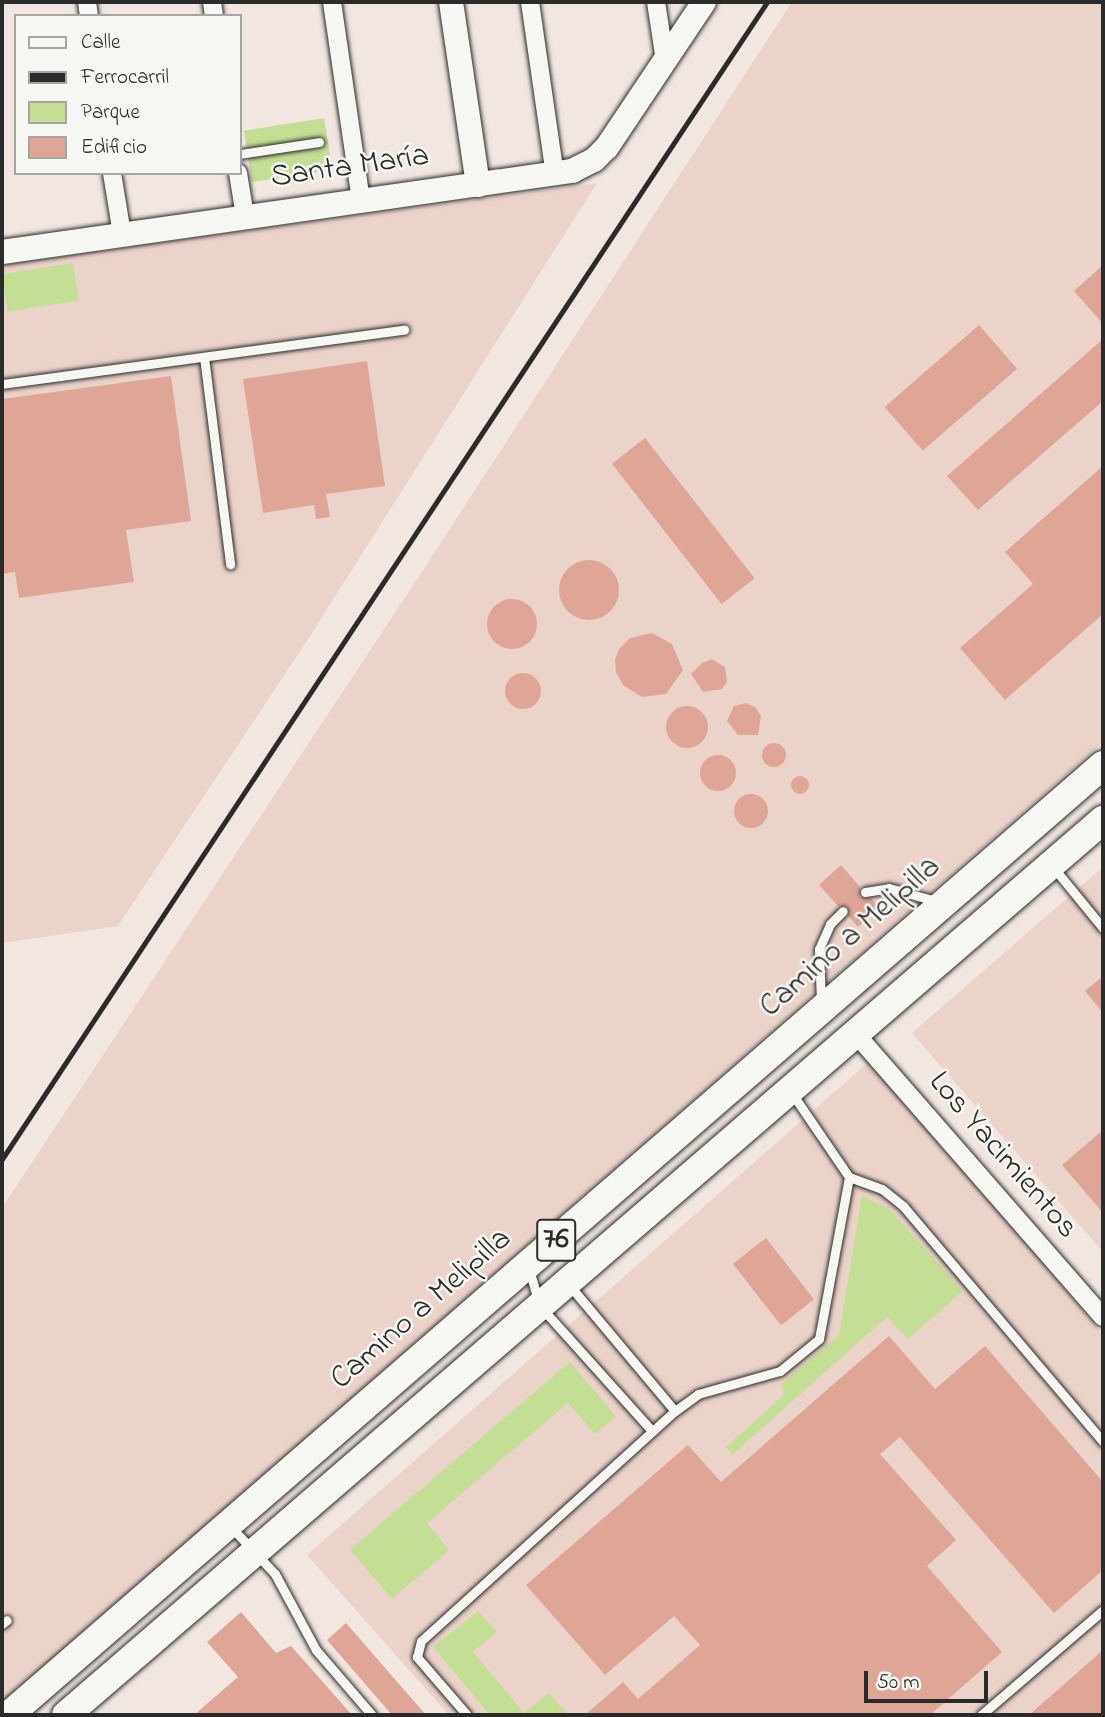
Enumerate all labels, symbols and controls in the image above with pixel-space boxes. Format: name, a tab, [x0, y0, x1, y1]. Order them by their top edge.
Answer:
legend	[14, 14, 242, 175]
text: Calle	[81, 28, 120, 58]
text: Ferrocarril	[81, 63, 169, 93]
text: Parque	[81, 98, 140, 128]
text: Edificio	[81, 133, 147, 163]
street label: Santa María	[268, 138, 432, 198]
street label: Camino a Melipilla	[753, 849, 949, 1027]
street label: Los Yacimientos	[919, 1065, 1085, 1247]
road number: 76	[535, 1214, 577, 1266]
street label: Camino a Melipilla	[324, 1221, 520, 1399]
scale bar	[867, 1658, 991, 1702]
text: 50 m	[877, 1668, 920, 1698]

